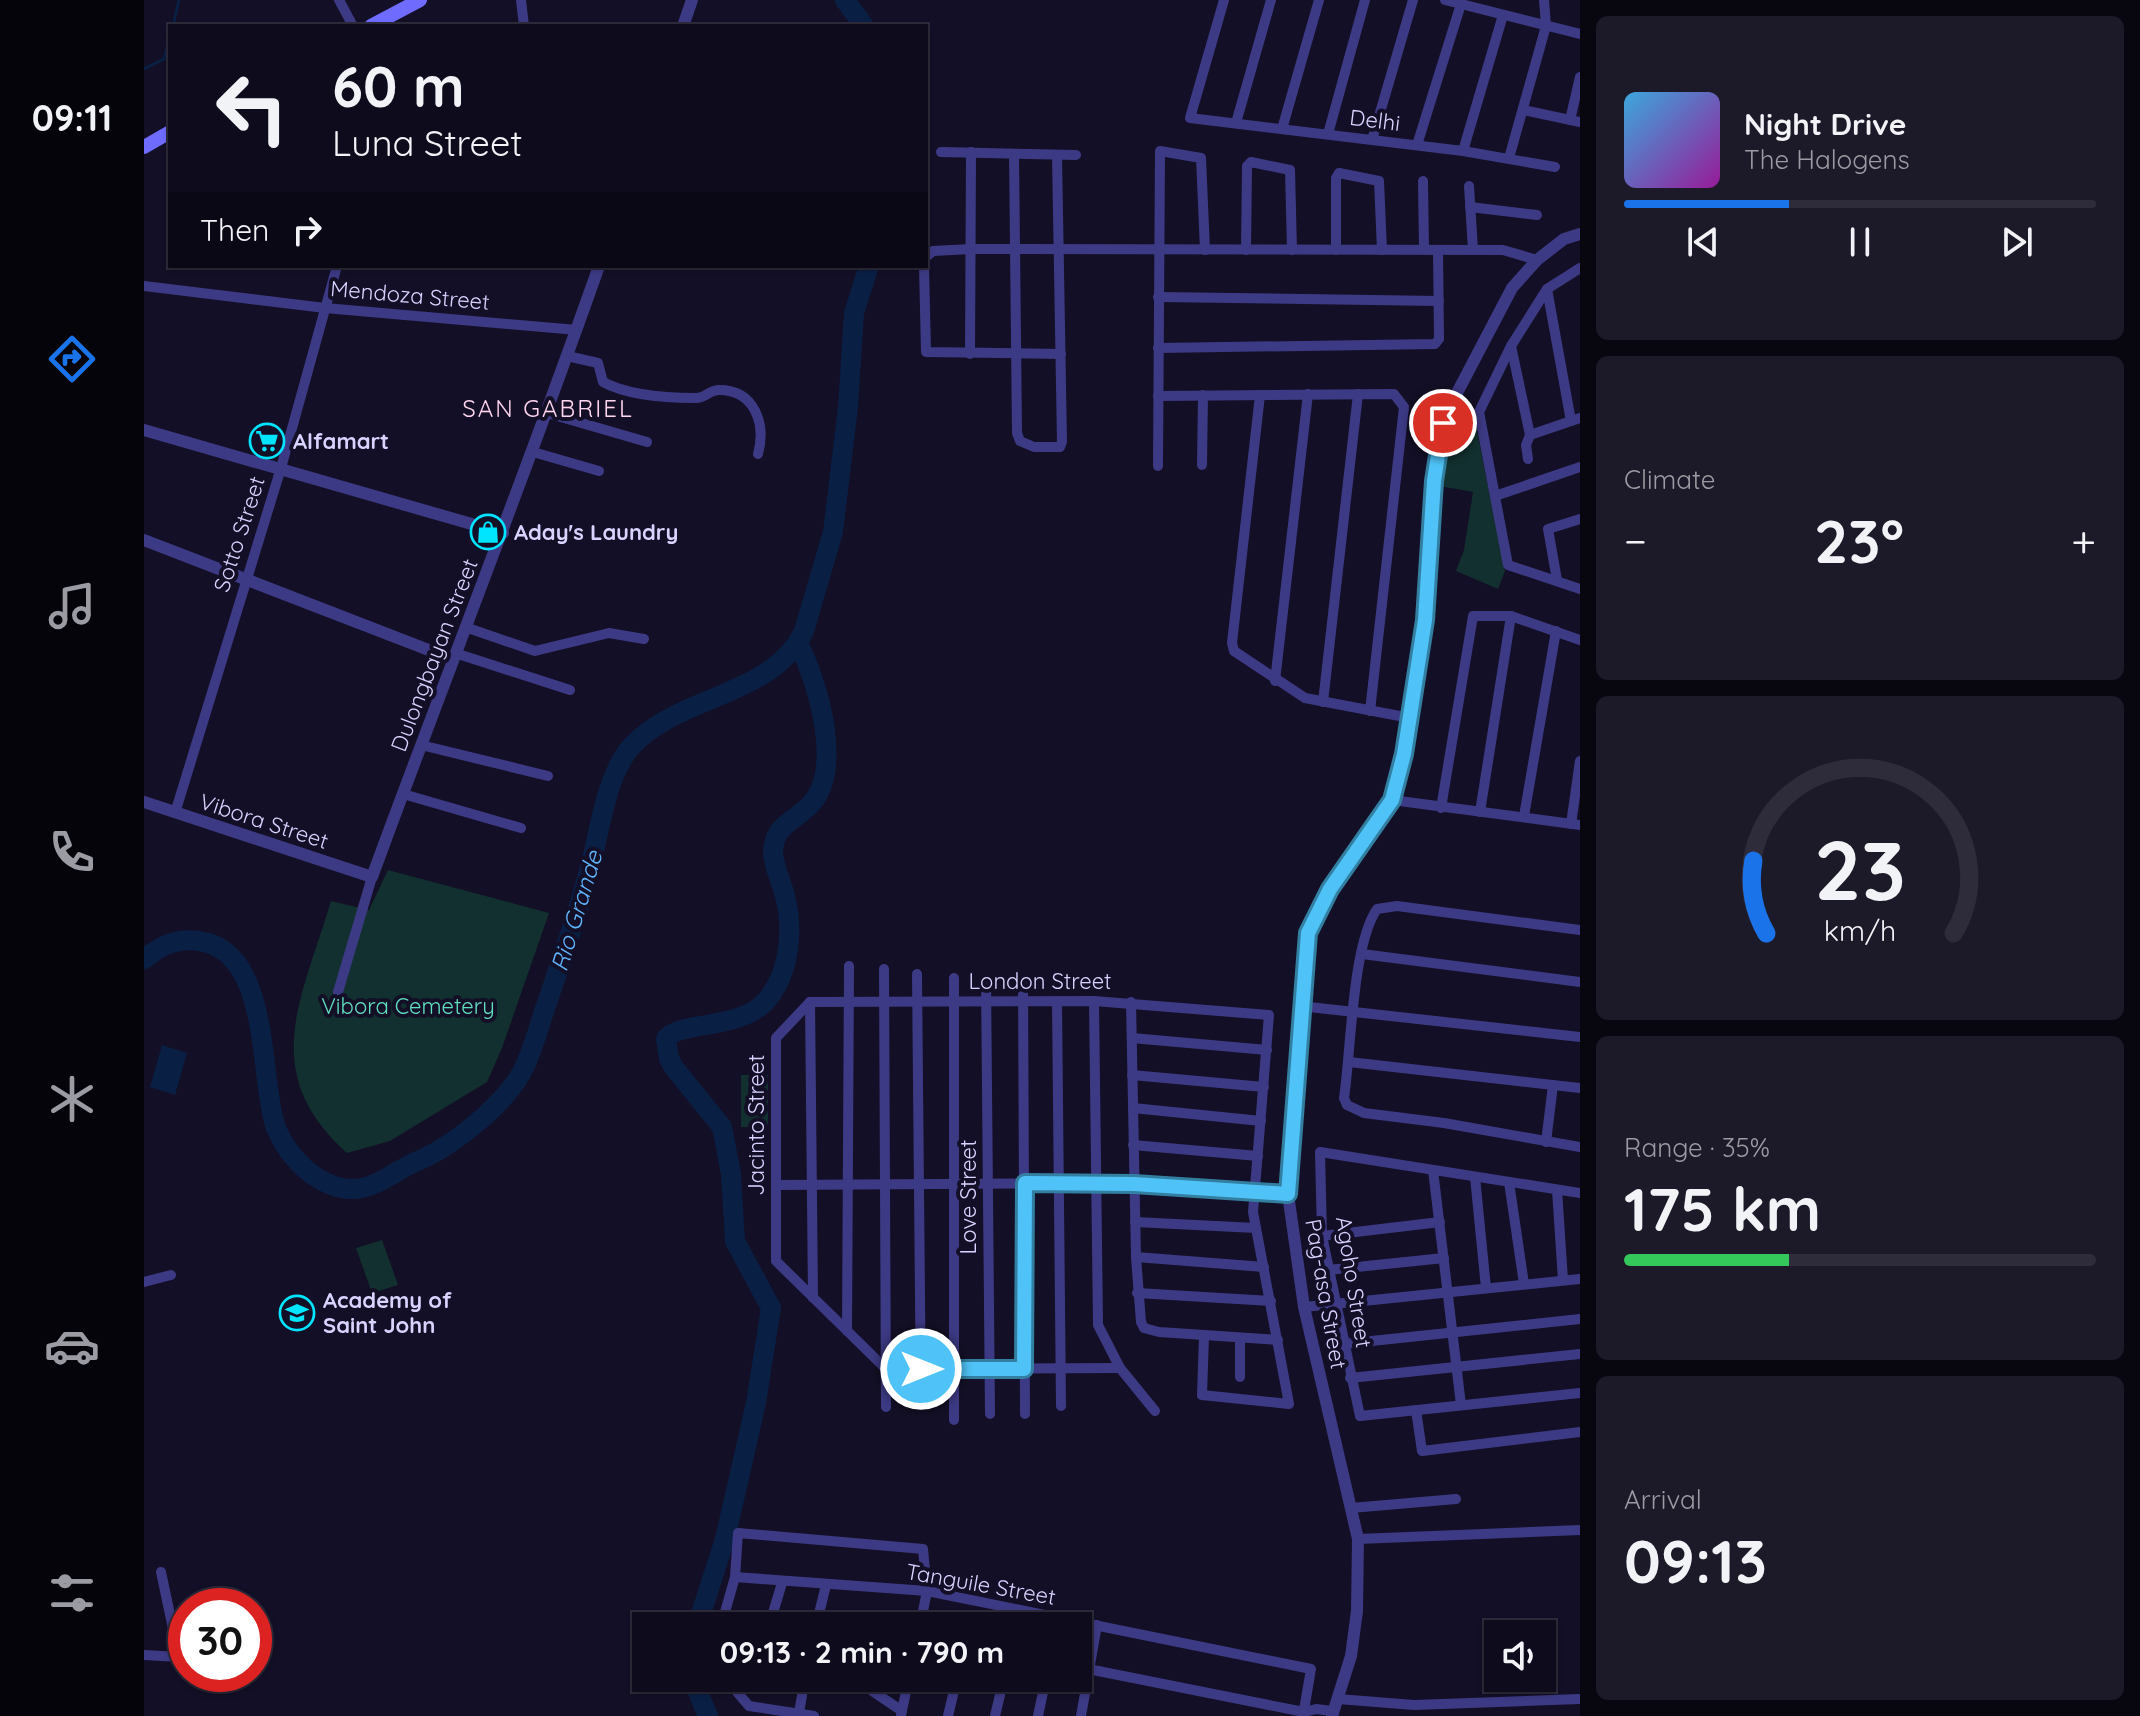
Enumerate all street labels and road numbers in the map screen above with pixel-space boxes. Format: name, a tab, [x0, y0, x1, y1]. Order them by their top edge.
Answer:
street label: Delhi	[1348, 103, 1402, 137]
street label: Mendoza Street	[329, 274, 491, 316]
street label: Sotto Street	[207, 473, 271, 595]
street label: Dulongbayan Street	[384, 555, 484, 755]
street label: Vibora Street	[196, 787, 332, 855]
street label: London Street	[968, 967, 1112, 995]
street label: Jacinto Street	[742, 1054, 770, 1196]
street label: Love Street	[954, 1140, 982, 1254]
street label: Agoho Street	[1330, 1214, 1378, 1350]
street label: Pag-asa Street	[1299, 1217, 1353, 1371]
street label: Tanguile Street	[904, 1557, 1058, 1611]

